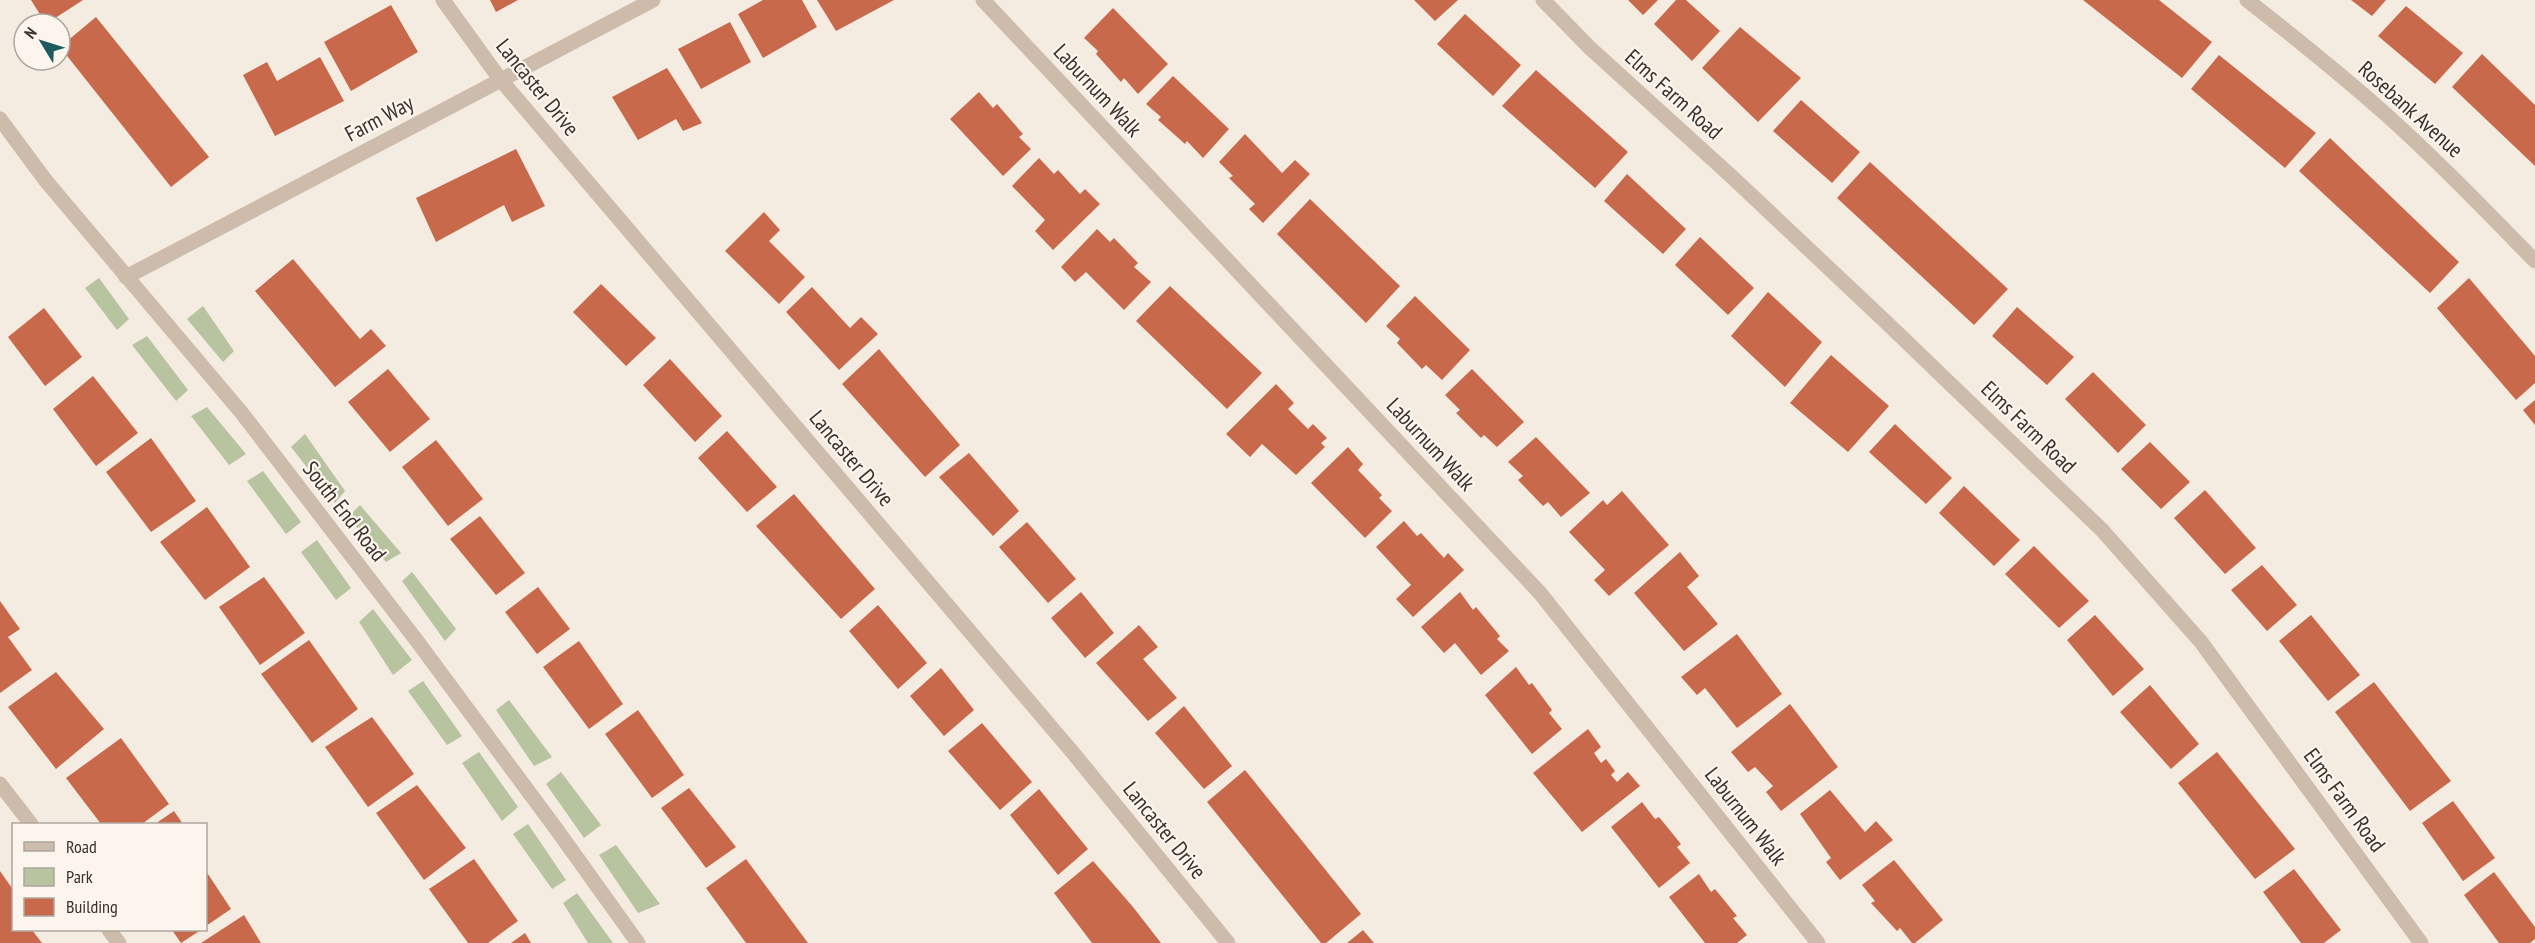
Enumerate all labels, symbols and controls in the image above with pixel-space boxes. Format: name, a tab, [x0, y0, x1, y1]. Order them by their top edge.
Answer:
north arrow	[12, 12, 72, 72]
text: N	[20, 23, 41, 42]
street label: Lancaster Drive	[490, 33, 586, 141]
street label: Laburnum Walk	[1048, 38, 1148, 143]
street label: Elms Farm Road	[1620, 43, 1728, 145]
street label: Rosebank Avenue	[2353, 55, 2469, 163]
street label: Farm Way	[340, 88, 419, 148]
street label: Elms Farm Road	[1976, 375, 2082, 479]
street label: Laburnum Walk	[1381, 392, 1481, 497]
street label: Lancaster Drive	[804, 404, 900, 512]
street label: South End Road	[297, 455, 393, 567]
street label: Elms Farm Road	[2298, 743, 2392, 857]
street label: Laburnum Walk	[1699, 761, 1793, 871]
street label: Lancaster Drive	[1117, 776, 1213, 884]
legend	[12, 823, 207, 931]
text: Road	[66, 835, 97, 858]
text: Park	[66, 865, 93, 888]
text: Building	[66, 895, 118, 918]

